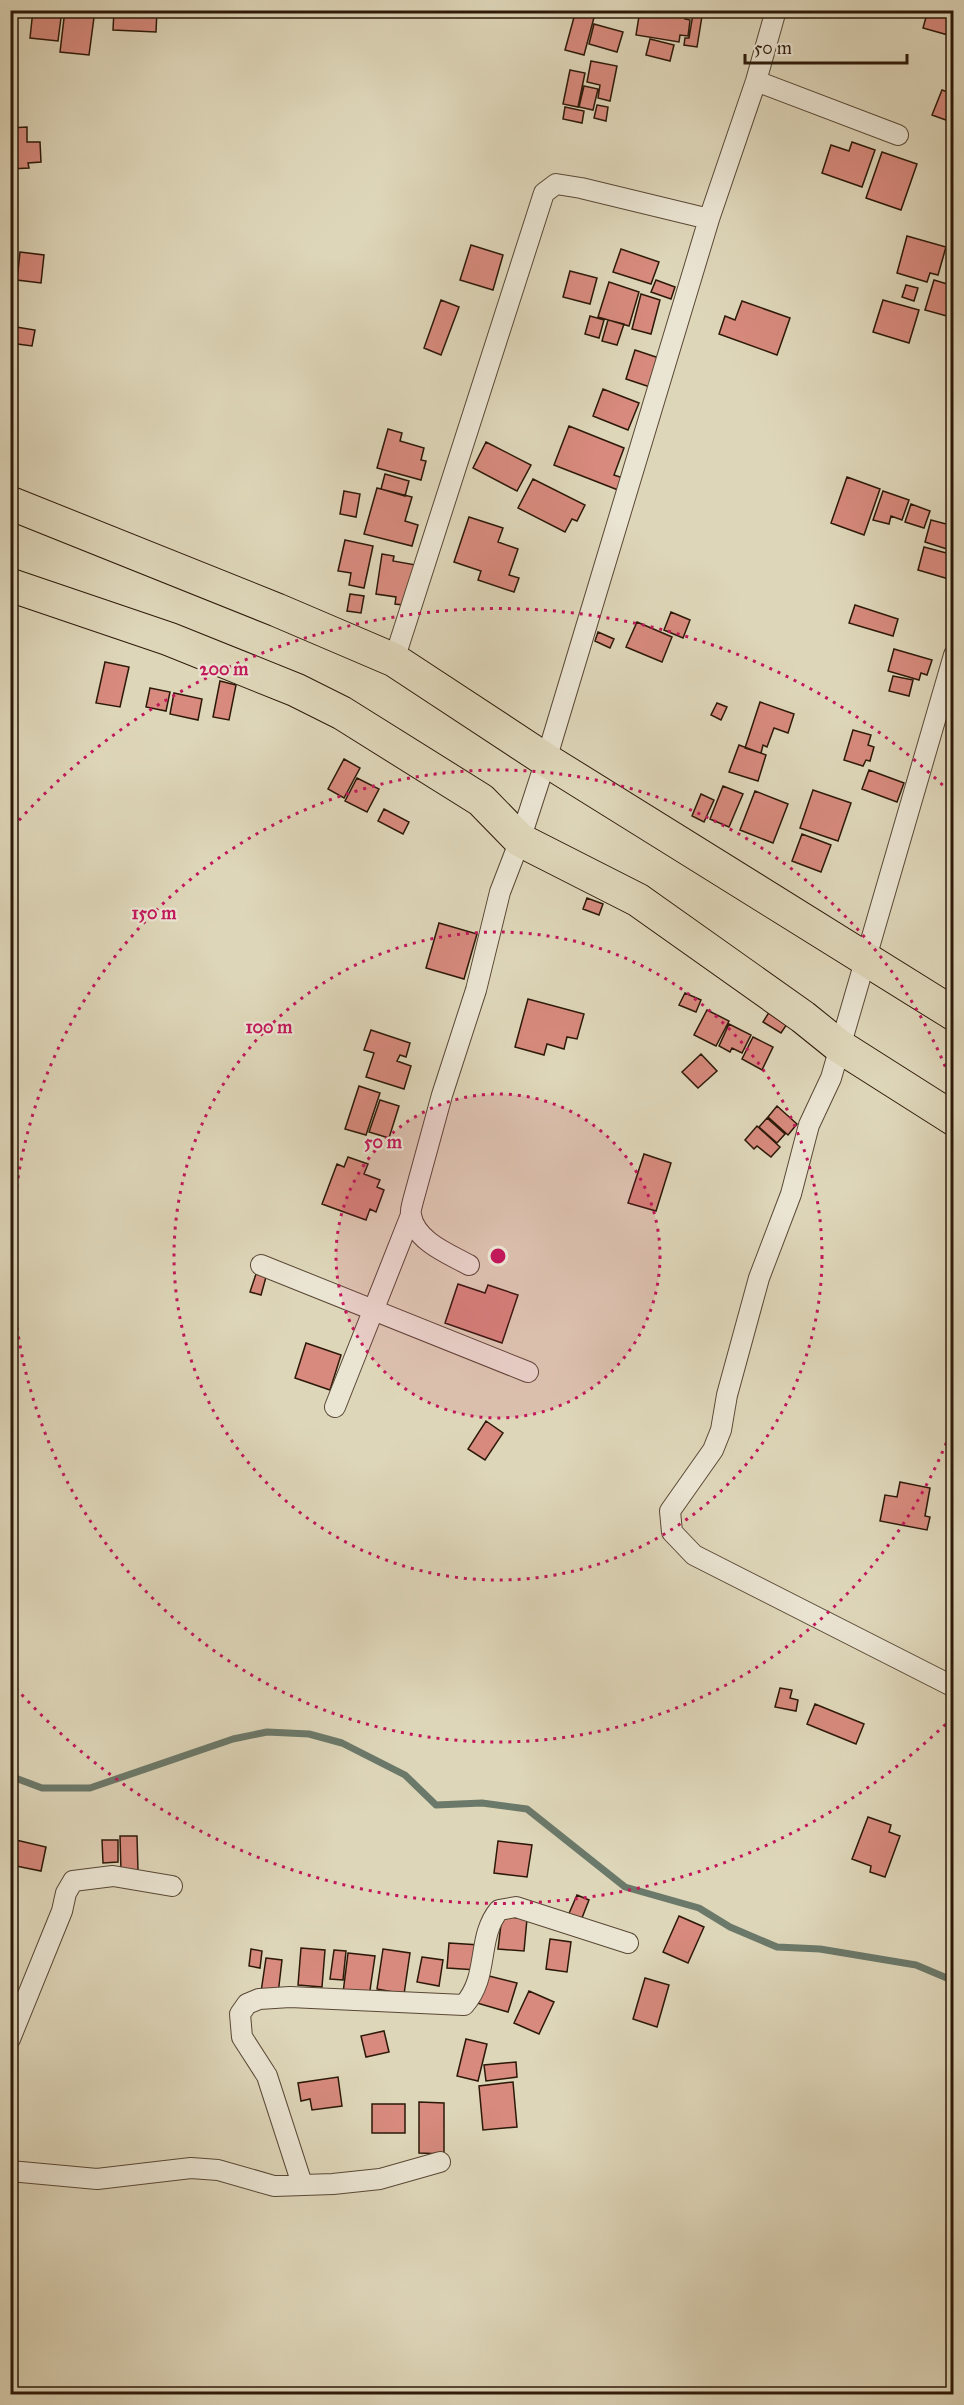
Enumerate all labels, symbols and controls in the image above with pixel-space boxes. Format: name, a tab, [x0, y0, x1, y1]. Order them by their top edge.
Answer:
scale bar	[745, 27, 907, 65]
text: 50 m	[754, 37, 792, 59]
text: 200 m	[200, 658, 249, 680]
text: 150 m	[132, 902, 177, 924]
text: 100 m	[246, 1016, 293, 1038]
text: 50 m	[364, 1131, 403, 1153]
centre of rings	[488, 1246, 508, 1266]

